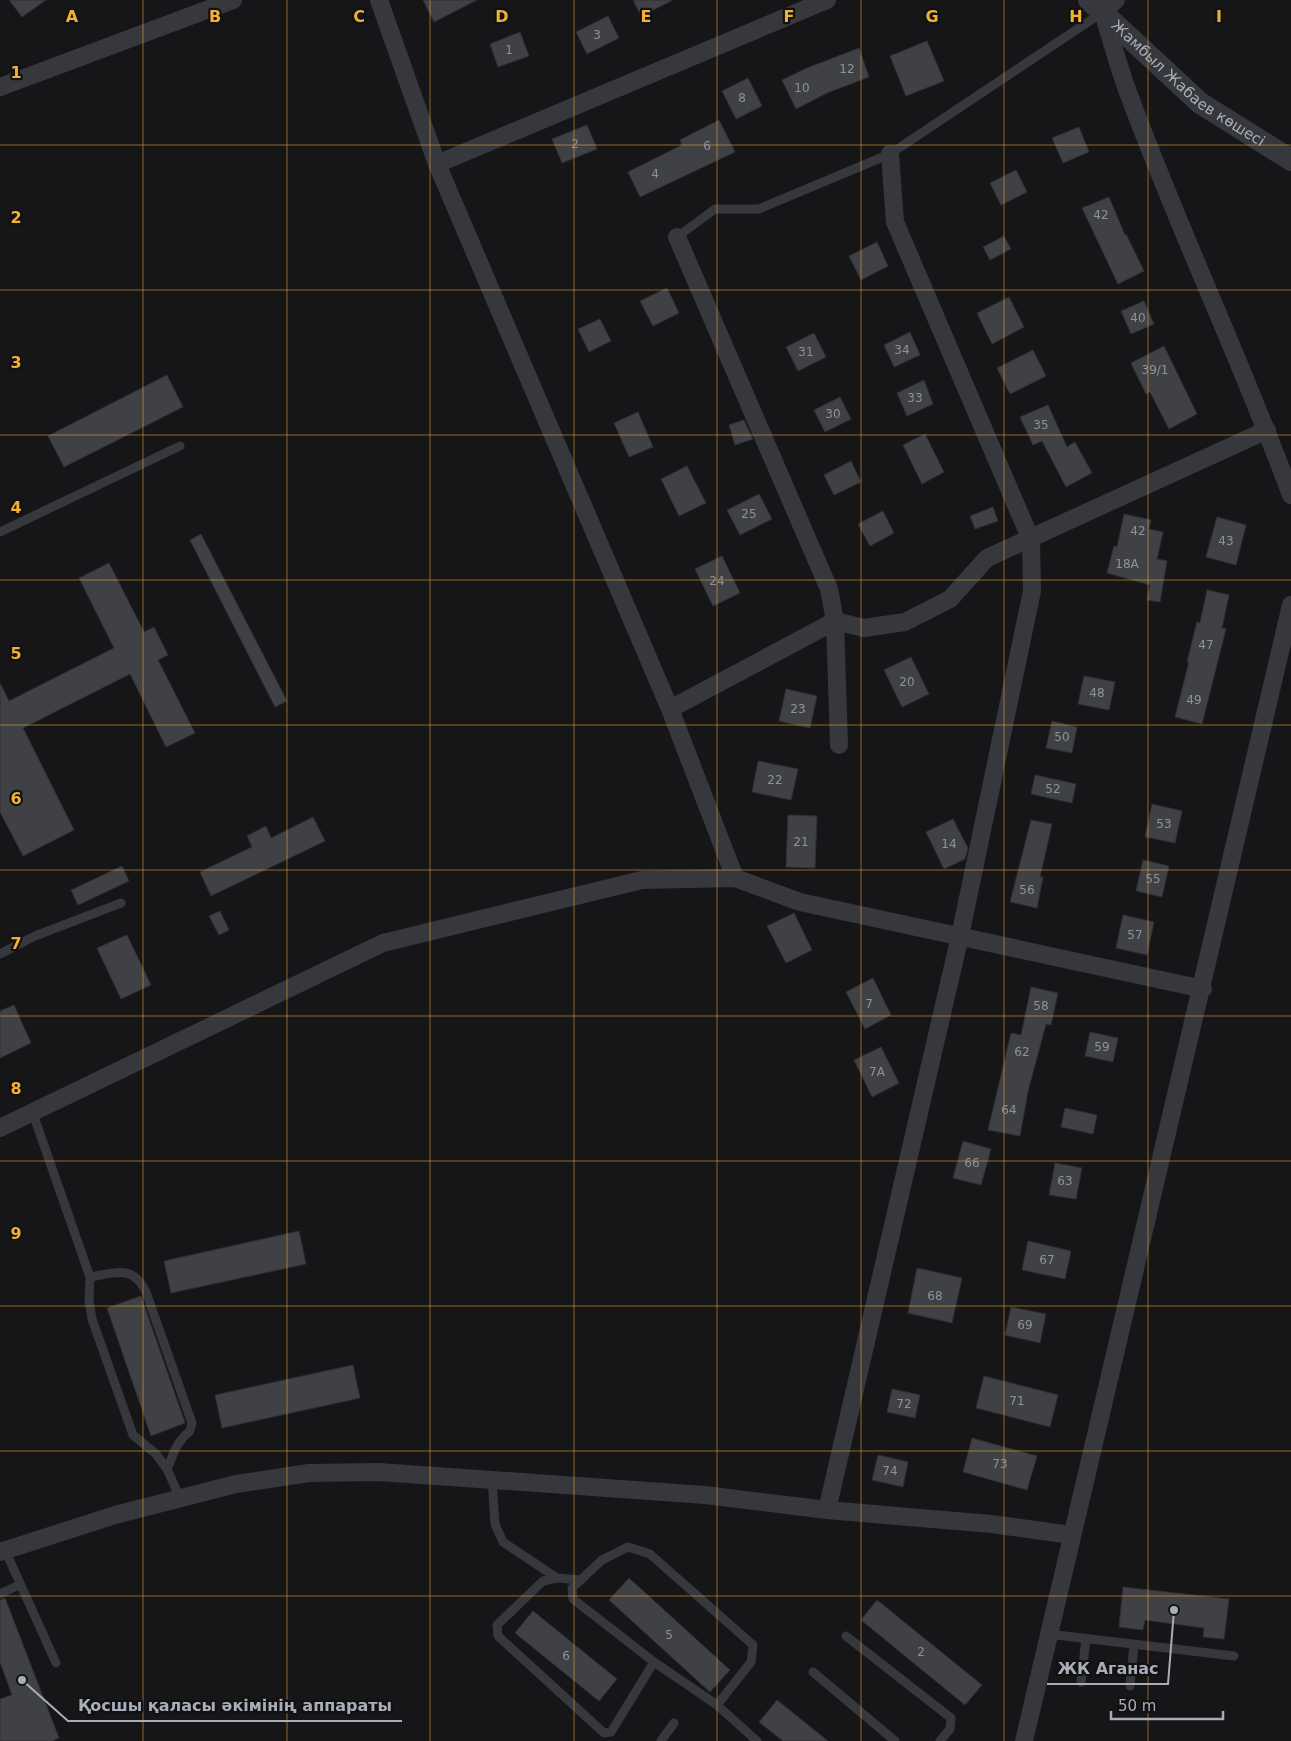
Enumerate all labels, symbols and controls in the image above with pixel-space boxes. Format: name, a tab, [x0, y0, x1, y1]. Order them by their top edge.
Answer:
text: A	[66, 7, 79, 26]
text: B	[209, 7, 221, 26]
text: C	[353, 7, 365, 26]
text: D	[495, 7, 509, 26]
text: E	[641, 7, 651, 26]
text: F	[784, 7, 794, 26]
text: G	[925, 7, 939, 26]
text: H	[1069, 7, 1083, 26]
text: I	[1216, 7, 1222, 26]
street label: Жамбыл Жабаев көшесі	[1108, 16, 1268, 150]
house number: 3	[593, 28, 601, 42]
house number: 1	[505, 43, 513, 57]
house number: 12	[839, 62, 855, 76]
text: 1	[10, 63, 22, 82]
house number: 10	[794, 81, 810, 95]
house number: 8	[738, 91, 746, 105]
house number: 2	[571, 137, 579, 151]
house number: 6	[703, 139, 711, 153]
house number: 4	[651, 167, 659, 181]
text: 2	[10, 208, 22, 227]
house number: 42	[1093, 208, 1109, 222]
house number: 40	[1130, 311, 1146, 325]
house number: 34	[894, 343, 910, 357]
house number: 31	[798, 345, 814, 359]
text: 3	[10, 353, 22, 372]
house number: 39/1	[1142, 363, 1168, 377]
house number: 33	[907, 391, 923, 405]
house number: 30	[825, 407, 841, 421]
house number: 35	[1033, 418, 1049, 432]
text: 4	[10, 498, 22, 517]
house number: 25	[741, 507, 757, 521]
house number: 42	[1130, 524, 1146, 538]
house number: 43	[1218, 534, 1234, 548]
house number: 18А	[1115, 557, 1140, 571]
house number: 24	[709, 574, 725, 588]
house number: 47	[1198, 638, 1214, 652]
text: 5	[10, 644, 22, 663]
house number: 20	[899, 675, 915, 689]
house number: 48	[1089, 686, 1105, 700]
house number: 49	[1186, 693, 1202, 707]
house number: 23	[790, 702, 806, 716]
house number: 50	[1054, 730, 1070, 744]
house number: 22	[767, 773, 783, 787]
house number: 52	[1045, 782, 1061, 796]
text: 6	[10, 789, 22, 808]
house number: 53	[1156, 817, 1172, 831]
house number: 21	[793, 835, 809, 849]
house number: 14	[941, 837, 957, 851]
house number: 55	[1145, 872, 1161, 886]
house number: 56	[1019, 883, 1035, 897]
house number: 57	[1127, 928, 1143, 942]
text: 7	[10, 934, 22, 953]
house number: 7	[865, 997, 873, 1011]
house number: 58	[1033, 999, 1049, 1013]
house number: 59	[1094, 1040, 1110, 1054]
house number: 62	[1014, 1045, 1030, 1059]
house number: 7А	[869, 1065, 886, 1079]
text: 8	[10, 1079, 22, 1098]
house number: 64	[1001, 1103, 1017, 1117]
house number: 66	[964, 1156, 980, 1170]
house number: 63	[1057, 1174, 1073, 1188]
text: 9	[10, 1224, 22, 1243]
house number: 67	[1039, 1253, 1055, 1267]
house number: 68	[927, 1289, 943, 1303]
house number: 69	[1017, 1318, 1033, 1332]
house number: 71	[1009, 1394, 1025, 1408]
house number: 72	[896, 1397, 912, 1411]
house number: 73	[992, 1457, 1008, 1471]
house number: 74	[882, 1464, 898, 1478]
house number: 5	[665, 1628, 673, 1642]
house number: 2	[917, 1645, 925, 1659]
house number: 6	[562, 1649, 570, 1663]
callout: ЖК Аганас	[1047, 1653, 1168, 1684]
text: ЖК Аганас	[1057, 1659, 1159, 1678]
scale bar	[1111, 1688, 1224, 1720]
callout: Қосшы қаласы әкімінің аппараты	[68, 1690, 402, 1721]
text: Қосшы қаласы әкімінің аппараты	[78, 1696, 392, 1715]
text: 50 m	[1118, 1697, 1156, 1715]

